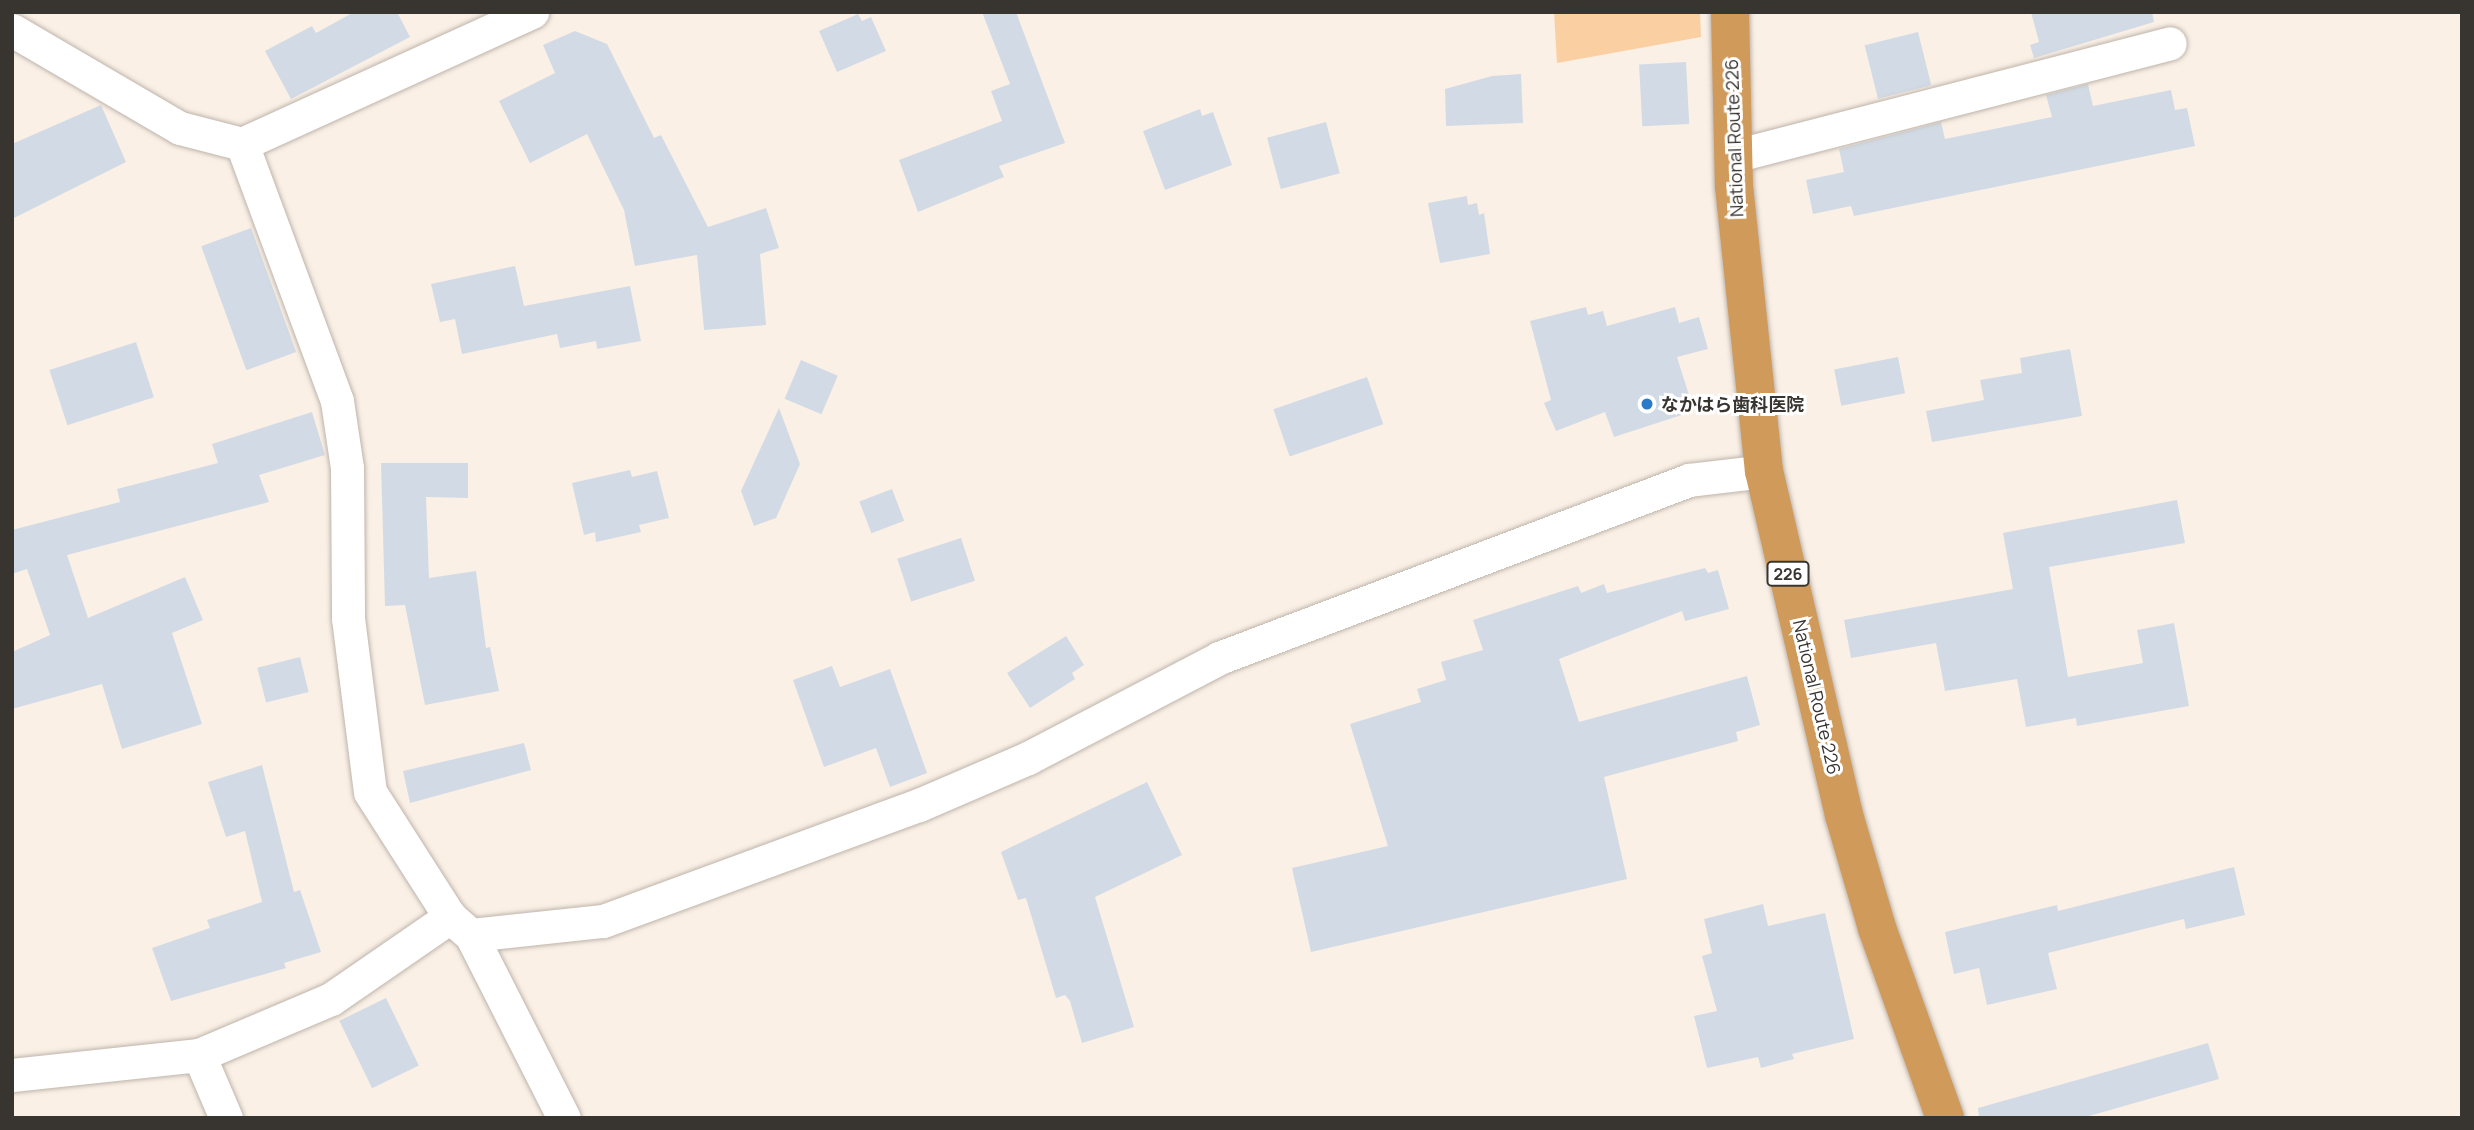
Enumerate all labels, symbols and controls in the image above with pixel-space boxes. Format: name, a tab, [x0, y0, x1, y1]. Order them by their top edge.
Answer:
street label: National Route 226	[1720, 59, 1748, 217]
place label: なかはら歯科医院	[1661, 393, 1805, 415]
marker: なかはら歯科医院	[1639, 396, 1655, 412]
road number: 226	[1765, 562, 1811, 586]
street label: National Route 226	[1789, 617, 1845, 777]

